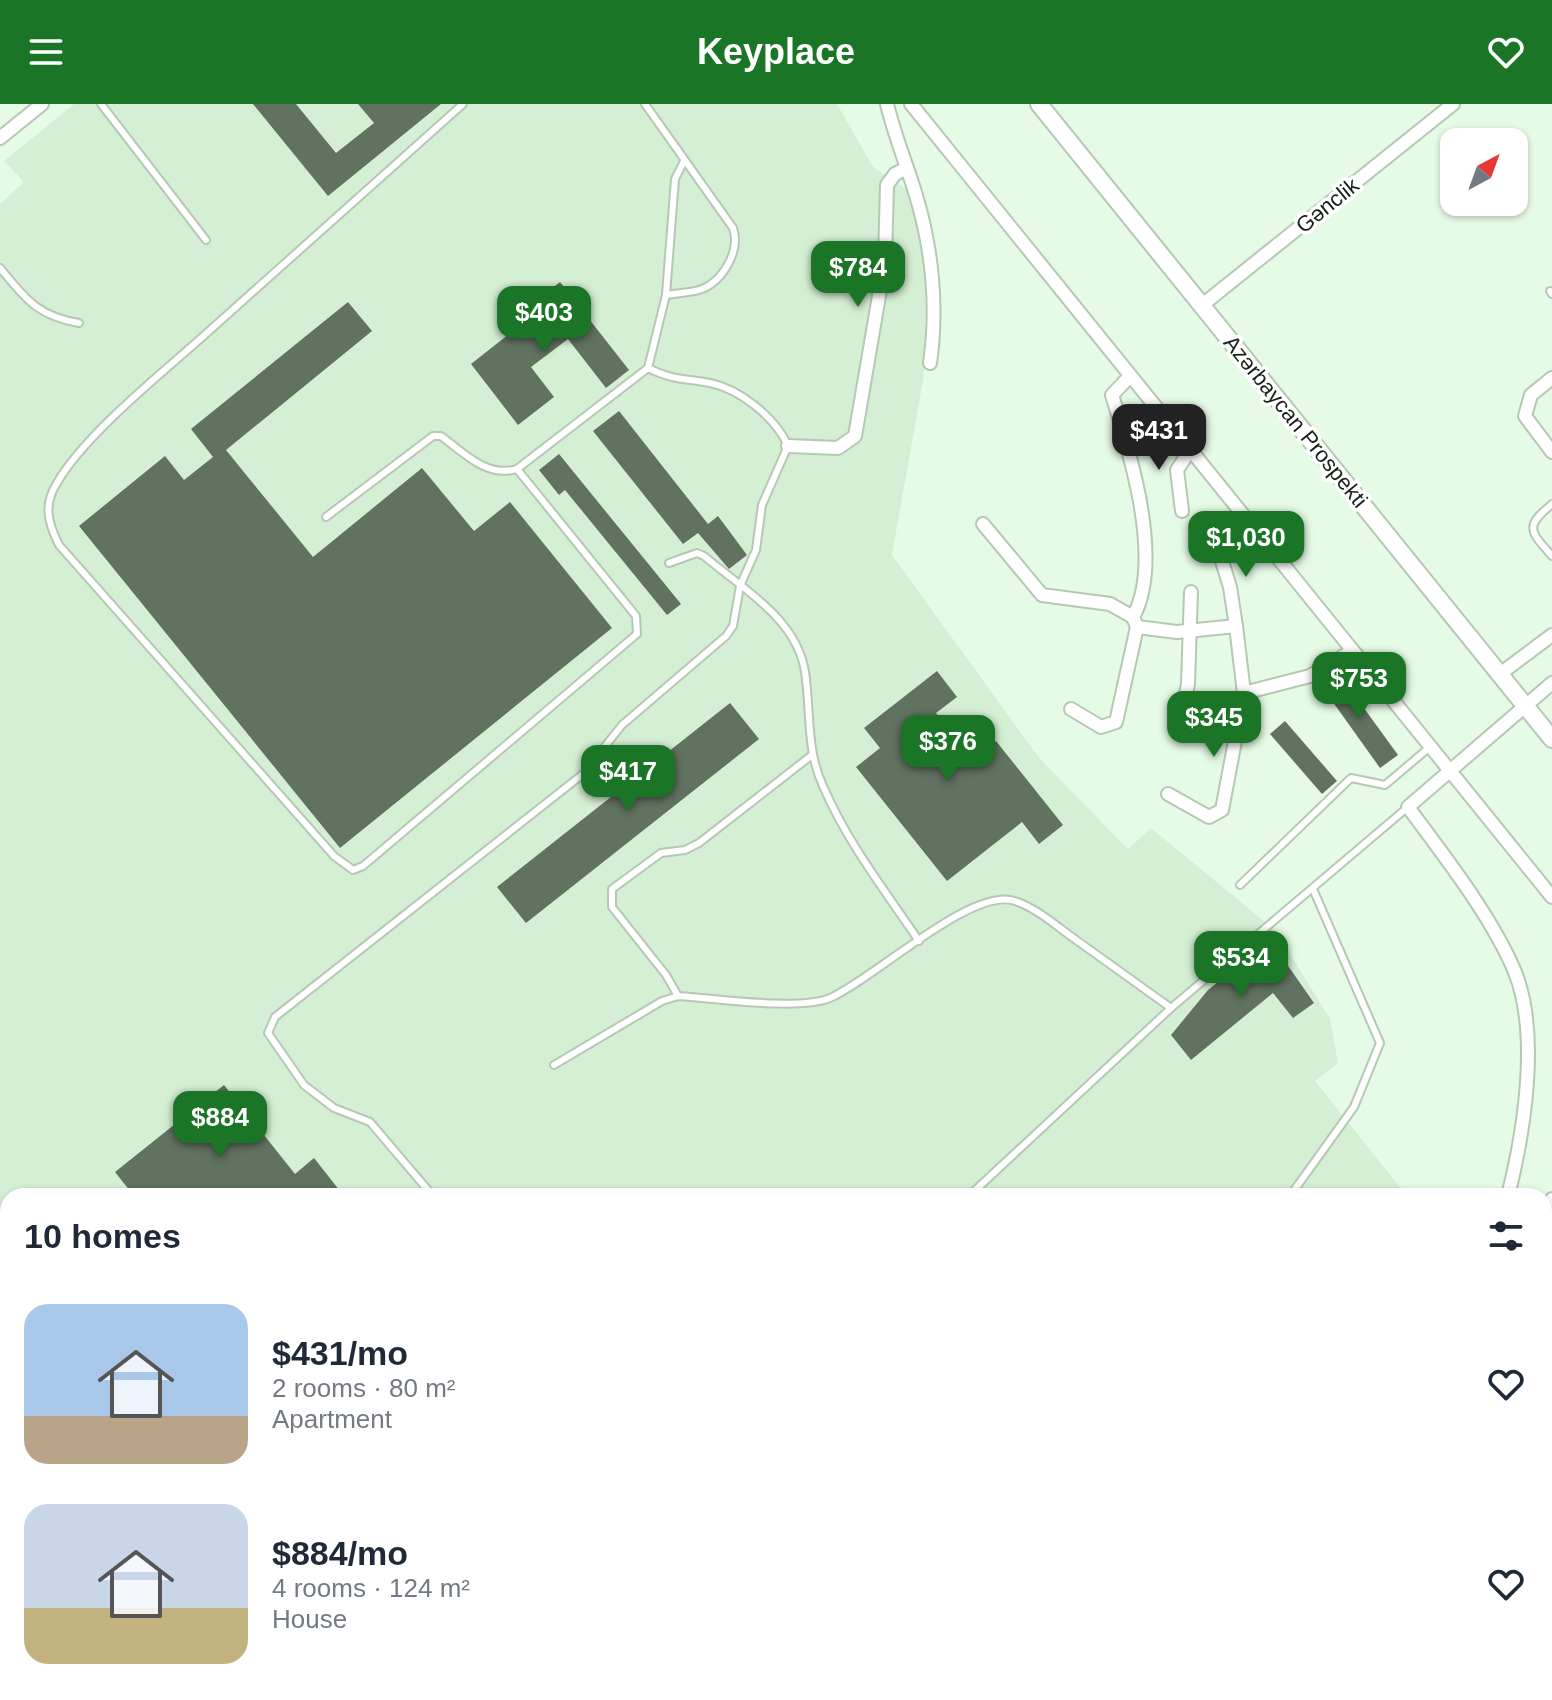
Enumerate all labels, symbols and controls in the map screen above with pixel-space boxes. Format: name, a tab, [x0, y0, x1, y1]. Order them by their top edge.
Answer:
icon: menu	[24, 30, 68, 74]
icon: heart	[1484, 30, 1528, 74]
text: Keyplace	[697, 31, 855, 72]
north arrow	[1440, 128, 1528, 216]
map controls	[1440, 128, 1528, 216]
street label: Gənclik	[1291, 172, 1364, 238]
pin: $784	[811, 241, 905, 309]
text: $784	[829, 252, 887, 282]
pin: $403	[497, 286, 591, 354]
text: $403	[515, 297, 573, 327]
street label: Azərbaycan Prospekti	[1219, 330, 1373, 512]
pin: $431	[1112, 404, 1206, 472]
text: $431	[1130, 415, 1188, 445]
pin: $1,030	[1181, 511, 1311, 579]
text: $1,030	[1206, 522, 1286, 552]
pin: $753	[1312, 652, 1406, 720]
text: $753	[1330, 663, 1388, 693]
pin: $345	[1167, 691, 1261, 759]
text: $345	[1185, 702, 1243, 732]
pin: $376	[901, 715, 995, 783]
text: $376	[919, 726, 977, 756]
pin: $417	[581, 745, 675, 813]
text: $417	[599, 756, 657, 786]
pin: $534	[1194, 931, 1288, 999]
text: $534	[1212, 942, 1270, 972]
pin: $884	[173, 1091, 267, 1159]
text: $884	[191, 1102, 249, 1132]
icon: filters	[1484, 1214, 1528, 1258]
text: 10 homes	[24, 1217, 181, 1255]
text: $431/mo	[272, 1334, 408, 1372]
icon: home	[88, 1336, 184, 1432]
icon: heart	[1484, 1362, 1528, 1406]
text: 2 rooms · 80 m²	[272, 1373, 456, 1403]
text: Apartment	[272, 1404, 392, 1434]
text: $884/mo	[272, 1534, 408, 1572]
icon: home	[88, 1536, 184, 1632]
icon: heart	[1484, 1562, 1528, 1606]
text: 4 rooms · 124 m²	[272, 1573, 470, 1603]
text: House	[272, 1604, 347, 1634]

